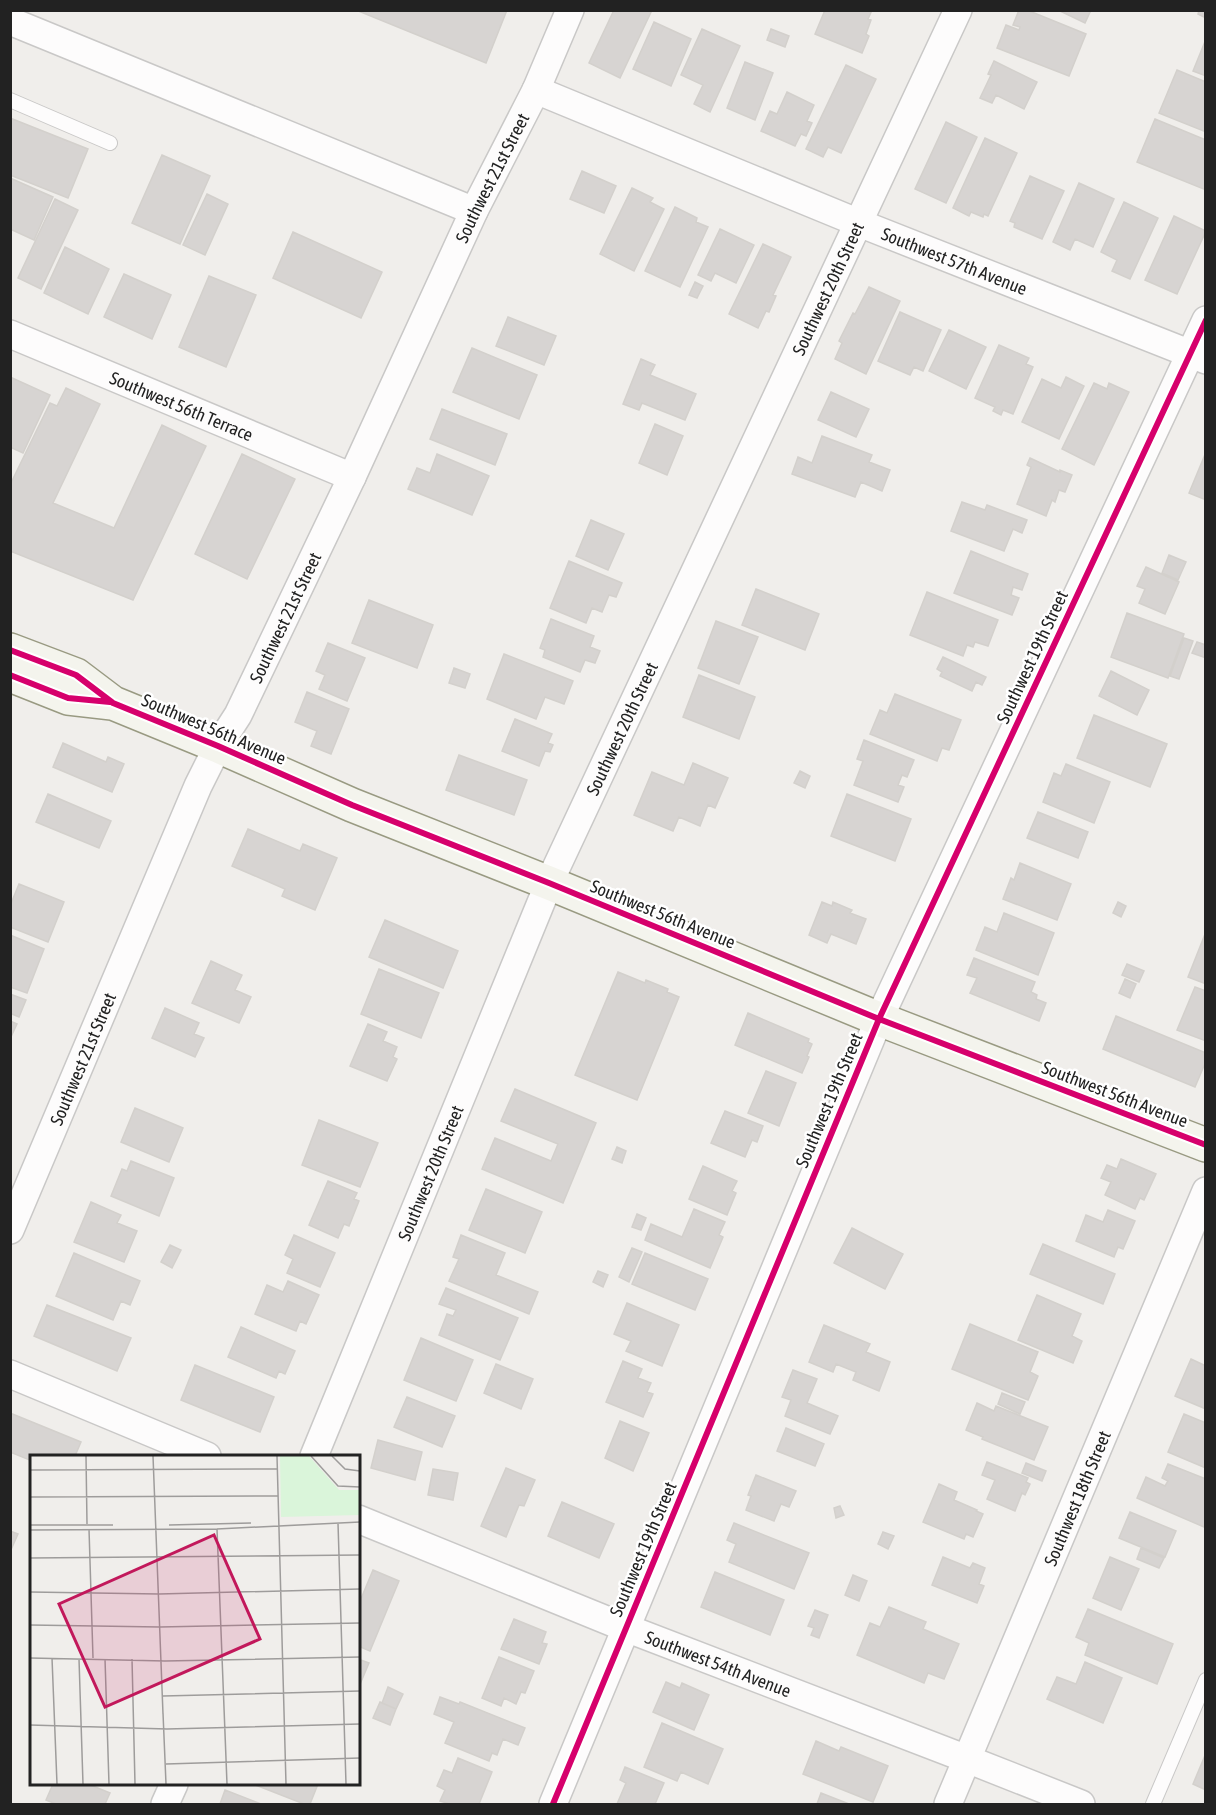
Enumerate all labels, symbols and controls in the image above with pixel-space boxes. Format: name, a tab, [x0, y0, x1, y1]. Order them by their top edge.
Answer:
street label: Southwest 21st Street	[451, 110, 533, 246]
street label: Southwest 20th Street	[787, 219, 868, 358]
street label: Southwest 57th Avenue	[879, 223, 1030, 299]
street label: Southwest 56th Terrace	[107, 366, 256, 445]
street label: Southwest 21st Street	[245, 549, 325, 686]
street label: Southwest 19th Street	[992, 587, 1072, 727]
street label: Southwest 20th Street	[581, 659, 662, 798]
street label: Southwest 56th Avenue	[139, 689, 289, 769]
street label: Southwest 56th Avenue	[587, 875, 739, 953]
street label: Southwest 21st Street	[45, 989, 120, 1128]
street label: Southwest 19th Street	[791, 1030, 867, 1170]
street label: Southwest 56th Avenue	[1039, 1057, 1191, 1131]
street label: Southwest 20th Street	[393, 1102, 467, 1244]
street label: Southwest 18th Street	[1039, 1427, 1114, 1569]
inset map	[30, 1455, 360, 1785]
street label: Southwest 19th Street	[605, 1479, 681, 1619]
street label: Southwest 54th Avenue	[642, 1626, 794, 1701]

